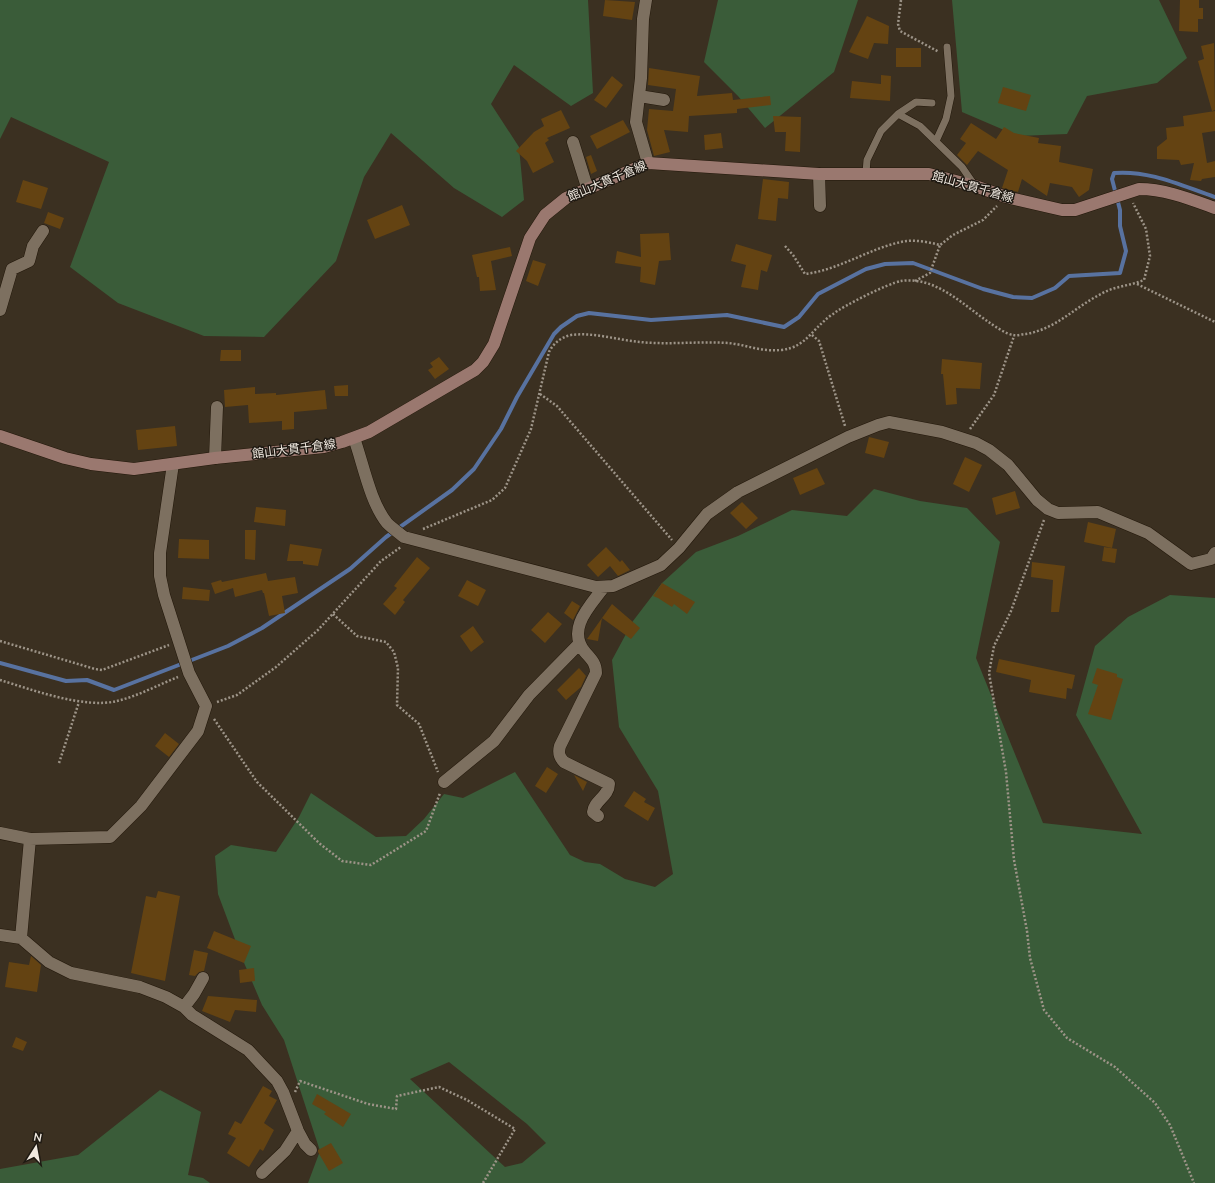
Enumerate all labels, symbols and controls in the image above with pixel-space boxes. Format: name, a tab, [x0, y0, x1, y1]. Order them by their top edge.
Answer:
street label: 館山大貫千倉線	[565, 157, 649, 205]
street label: 館山大貫千倉線	[930, 168, 1016, 206]
street label: 館山大貫千倉線	[251, 436, 337, 462]
north arrow	[16, 1127, 56, 1167]
text: N	[32, 1130, 43, 1146]

